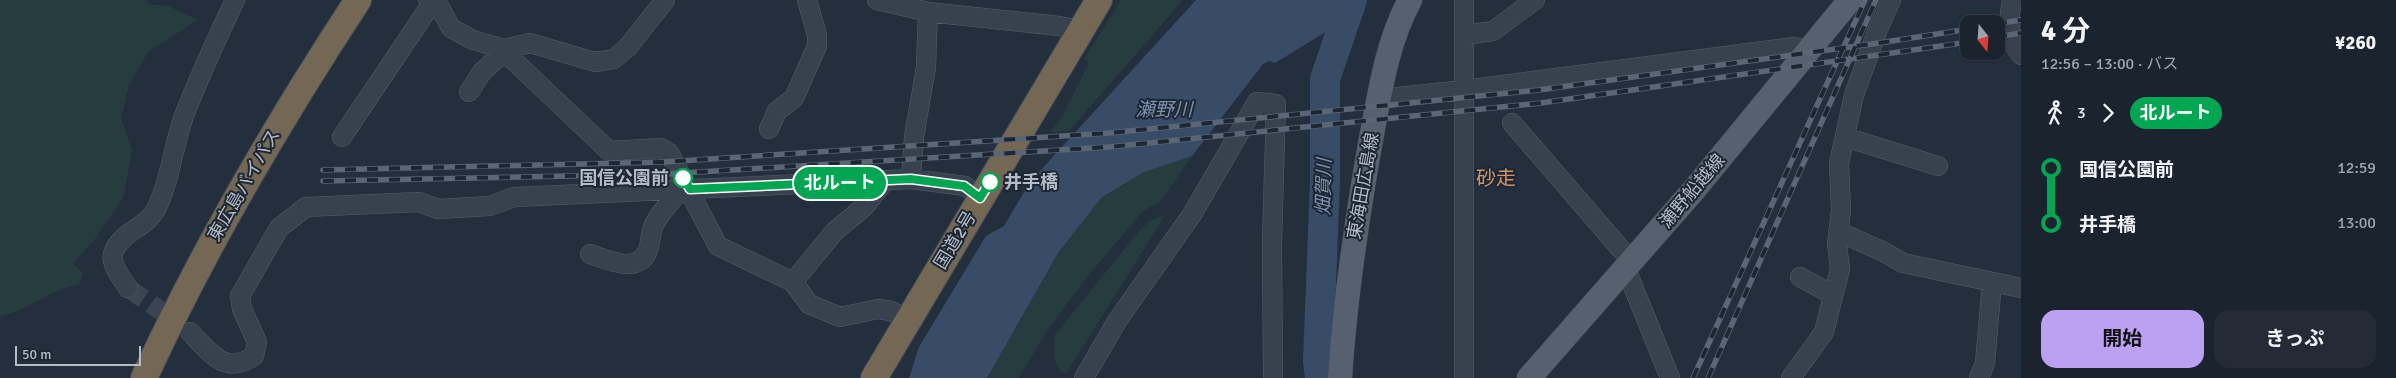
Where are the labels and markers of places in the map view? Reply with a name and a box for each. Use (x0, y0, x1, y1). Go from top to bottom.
place label: 国信公園前 (579, 167, 669, 189)
marker: 国信公園前 (673, 168, 693, 188)
place label: 井手橋 (1004, 171, 1058, 193)
marker: 井手橋 (980, 172, 1000, 192)

